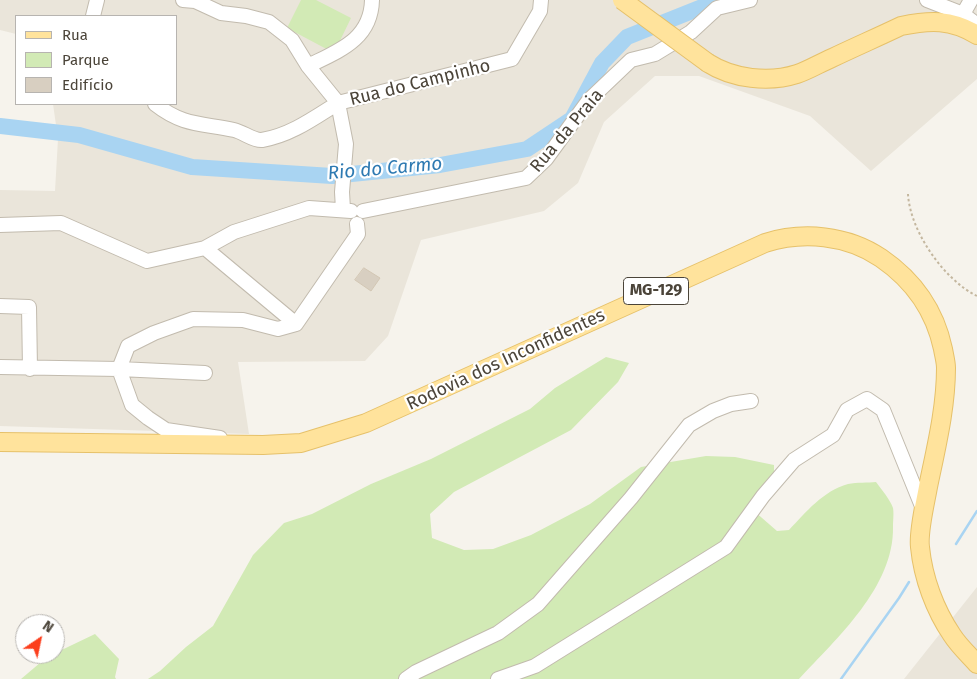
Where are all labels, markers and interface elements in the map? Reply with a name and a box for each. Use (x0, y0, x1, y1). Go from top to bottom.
legend (15, 15, 178, 105)
text: Rua (62, 26, 88, 44)
text: Parque (62, 51, 109, 69)
street label: Rua do Campinho (347, 55, 493, 111)
text: Edifício (62, 76, 113, 94)
street label: Rua da Praia (526, 85, 608, 177)
water label: Rio do Carmo (327, 153, 443, 185)
road number: MG-129 (624, 278, 688, 304)
street label: Rodovia dos Inconfidentes (403, 304, 609, 416)
north arrow (15, 614, 65, 664)
text: N (39, 617, 57, 637)

